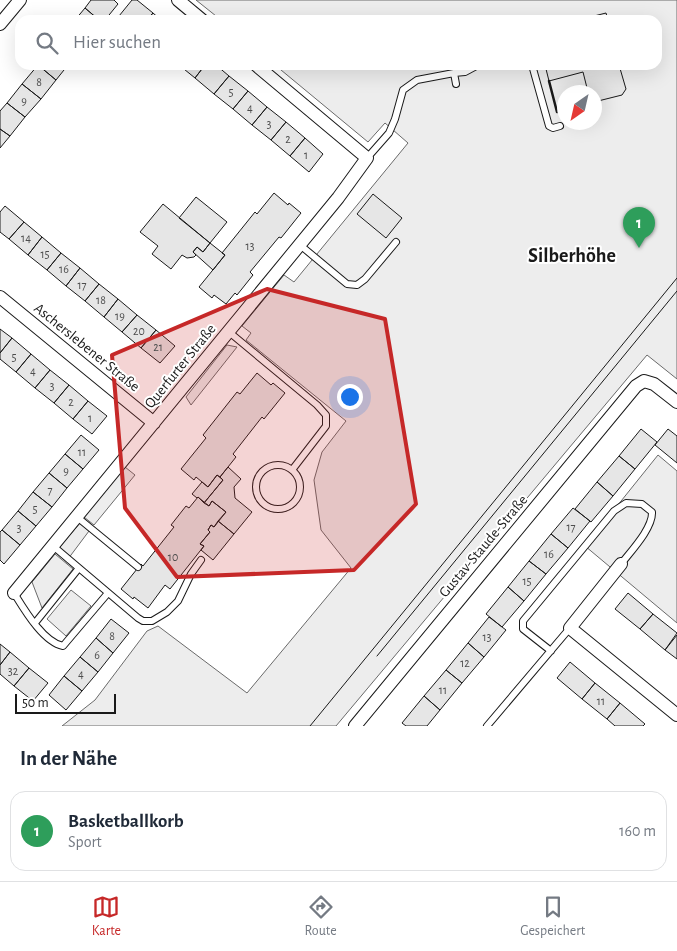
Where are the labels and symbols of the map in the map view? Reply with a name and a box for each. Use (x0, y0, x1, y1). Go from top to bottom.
house number: 8 (36, 76, 42, 88)
north arrow (557, 85, 602, 130)
house number: 5 (228, 86, 234, 98)
house number: 9 (21, 95, 27, 107)
house number: 4 (247, 102, 253, 114)
house number: 3 (267, 118, 272, 130)
house number: 2 (285, 133, 291, 145)
house number: 1 (304, 149, 308, 161)
pin: 1 (623, 207, 655, 248)
house number: 14 (21, 232, 31, 244)
house number: 13 (245, 240, 255, 252)
district label: Silberhöhe (528, 246, 616, 266)
house number: 15 (40, 248, 50, 260)
house number: 16 (59, 263, 69, 275)
house number: 17 (77, 279, 87, 291)
house number: 18 (96, 294, 106, 306)
street label: Ascherslebener Straße (31, 300, 142, 395)
house number: 19 (115, 310, 125, 322)
street label: Querfurter Straße (142, 321, 219, 411)
house number: 20 (133, 325, 145, 337)
house number: 21 (153, 341, 163, 353)
house number: 5 (11, 351, 17, 363)
house number: 4 (30, 365, 36, 377)
house number: 3 (50, 380, 55, 392)
your location (337, 384, 363, 410)
house number: 2 (68, 396, 74, 408)
house number: 1 (88, 412, 92, 424)
house number: 11 (78, 446, 86, 458)
house number: 9 (63, 465, 69, 477)
house number: 7 (47, 484, 53, 496)
street label: Gustav-Staude-Straße (436, 492, 530, 600)
house number: 5 (32, 503, 38, 515)
house number: 17 (566, 521, 576, 533)
house number: 3 (17, 522, 22, 534)
house number: 16 (544, 548, 554, 560)
house number: 10 (168, 551, 178, 563)
house number: 15 (522, 575, 532, 587)
house number: 8 (109, 630, 115, 642)
house number: 13 (482, 631, 492, 643)
house number: 6 (94, 649, 100, 661)
house number: 12 (460, 657, 470, 669)
house number: 32 (8, 665, 19, 677)
house number: 4 (78, 668, 84, 680)
house number: 11 (439, 684, 447, 696)
scale bar (15, 691, 116, 714)
house number: 11 (597, 695, 605, 707)

